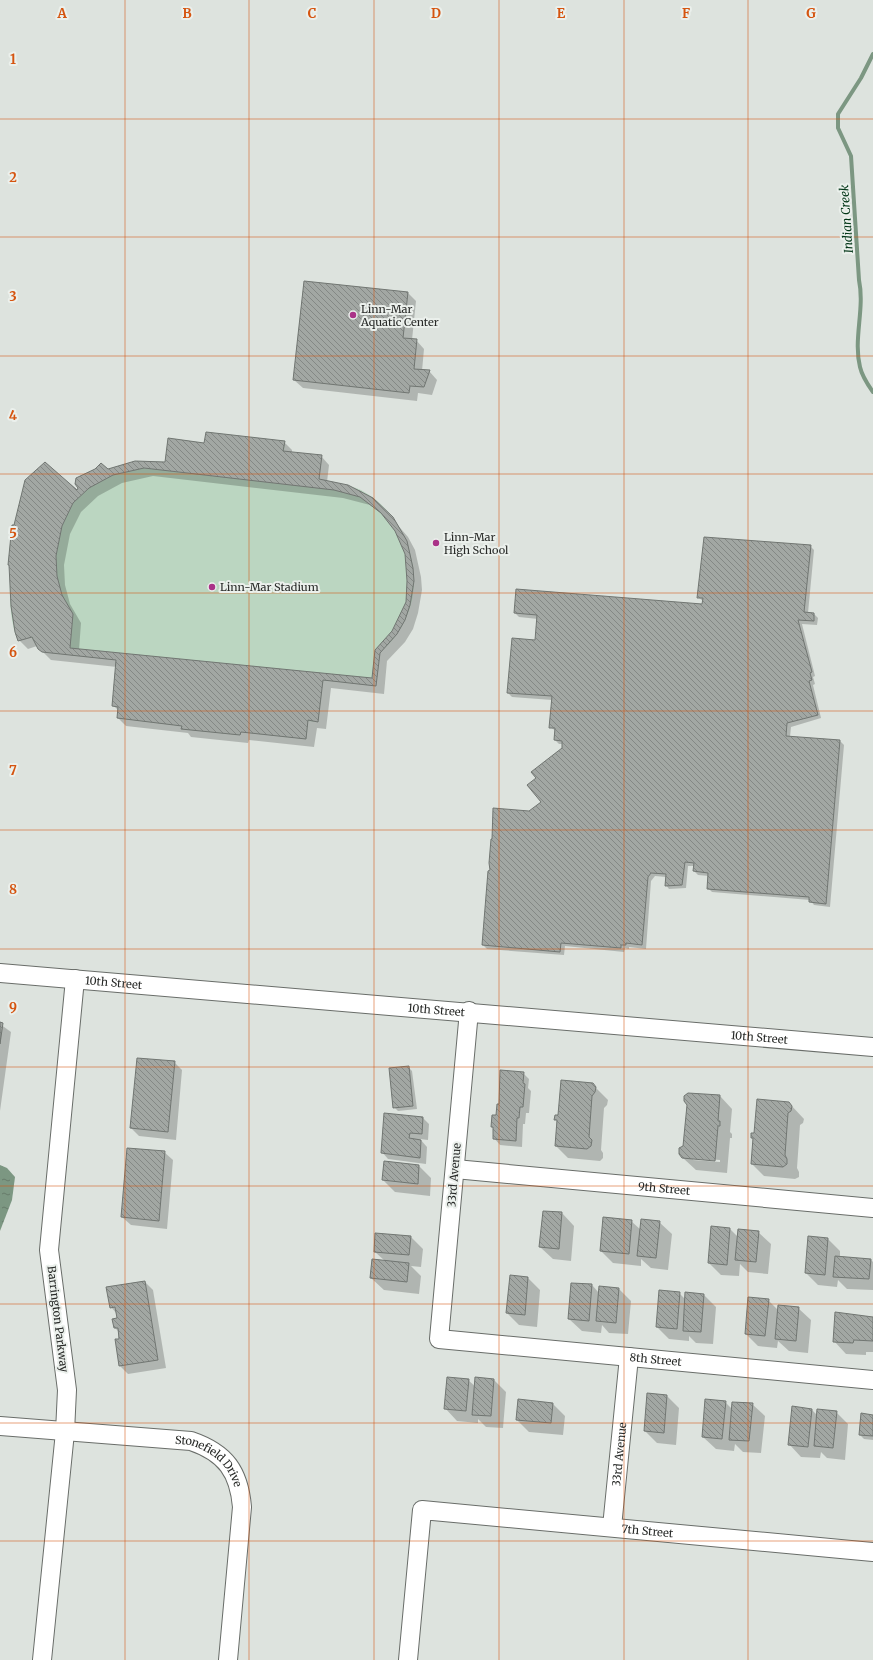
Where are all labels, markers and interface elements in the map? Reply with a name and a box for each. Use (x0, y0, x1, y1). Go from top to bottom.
text: A (56, 5, 67, 22)
text: B (182, 5, 192, 22)
text: C (308, 5, 317, 22)
text: D (431, 5, 441, 22)
text: E (557, 5, 566, 22)
text: F (682, 5, 690, 22)
text: G (806, 5, 816, 22)
text: 1 (10, 51, 16, 68)
text: 2 (9, 169, 17, 186)
water label: Indian Creek (836, 184, 856, 254)
text: 3 (9, 288, 17, 305)
place label: Linn-Mar Aquatic Center (360, 302, 439, 329)
marker: Linn-Mar Aquatic Center (348, 310, 358, 320)
text: 4 (9, 407, 18, 424)
text: 5 (9, 525, 17, 542)
place label: Linn-Mar High School (444, 530, 509, 557)
marker: Linn-Mar High School (431, 538, 441, 548)
place label: Linn-Mar Stadium (220, 580, 319, 594)
marker: Linn-Mar Stadium (207, 582, 217, 592)
text: 6 (9, 644, 17, 661)
text: 7 (9, 762, 17, 779)
text: 8 (9, 881, 17, 898)
street label: 10th Street (84, 973, 143, 992)
text: 9 (9, 999, 17, 1016)
street label: 10th Street (407, 1001, 466, 1019)
street label: 10th Street (730, 1028, 789, 1047)
street label: 33rd Avenue (444, 1142, 464, 1208)
street label: 9th Street (637, 1179, 691, 1198)
street label: Barrington Parkway (45, 1265, 72, 1374)
street label: 8th Street (629, 1350, 683, 1369)
street label: 33rd Avenue (609, 1421, 629, 1487)
street label: Stonefield Drive (175, 1433, 245, 1489)
street label: 7th Street (621, 1522, 674, 1540)

